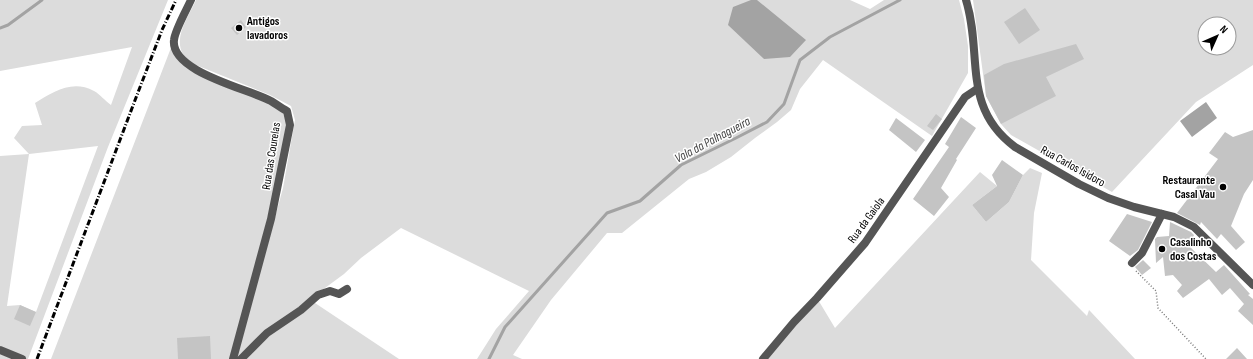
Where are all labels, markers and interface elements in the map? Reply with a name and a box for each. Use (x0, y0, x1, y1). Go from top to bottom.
place label: Antigos lavadoros (246, 14, 288, 43)
north arrow (1197, 16, 1237, 56)
marker: Antigos lavadoros (234, 23, 244, 33)
text: N (1217, 23, 1230, 36)
water label: Vala da Palhagueira (672, 113, 754, 167)
street label: Rua das Courelas (259, 121, 284, 191)
street label: Rua Carlos Isidoro (1038, 143, 1108, 190)
place label: Restaurante Casal Vau (1163, 173, 1215, 202)
marker: Restaurante Casal Vau (1218, 182, 1228, 192)
street label: Rua da Gaiola (845, 194, 888, 246)
place label: Casalinho dos Costas (1170, 235, 1217, 264)
marker: Casalinho dos Costas (1157, 244, 1167, 254)

